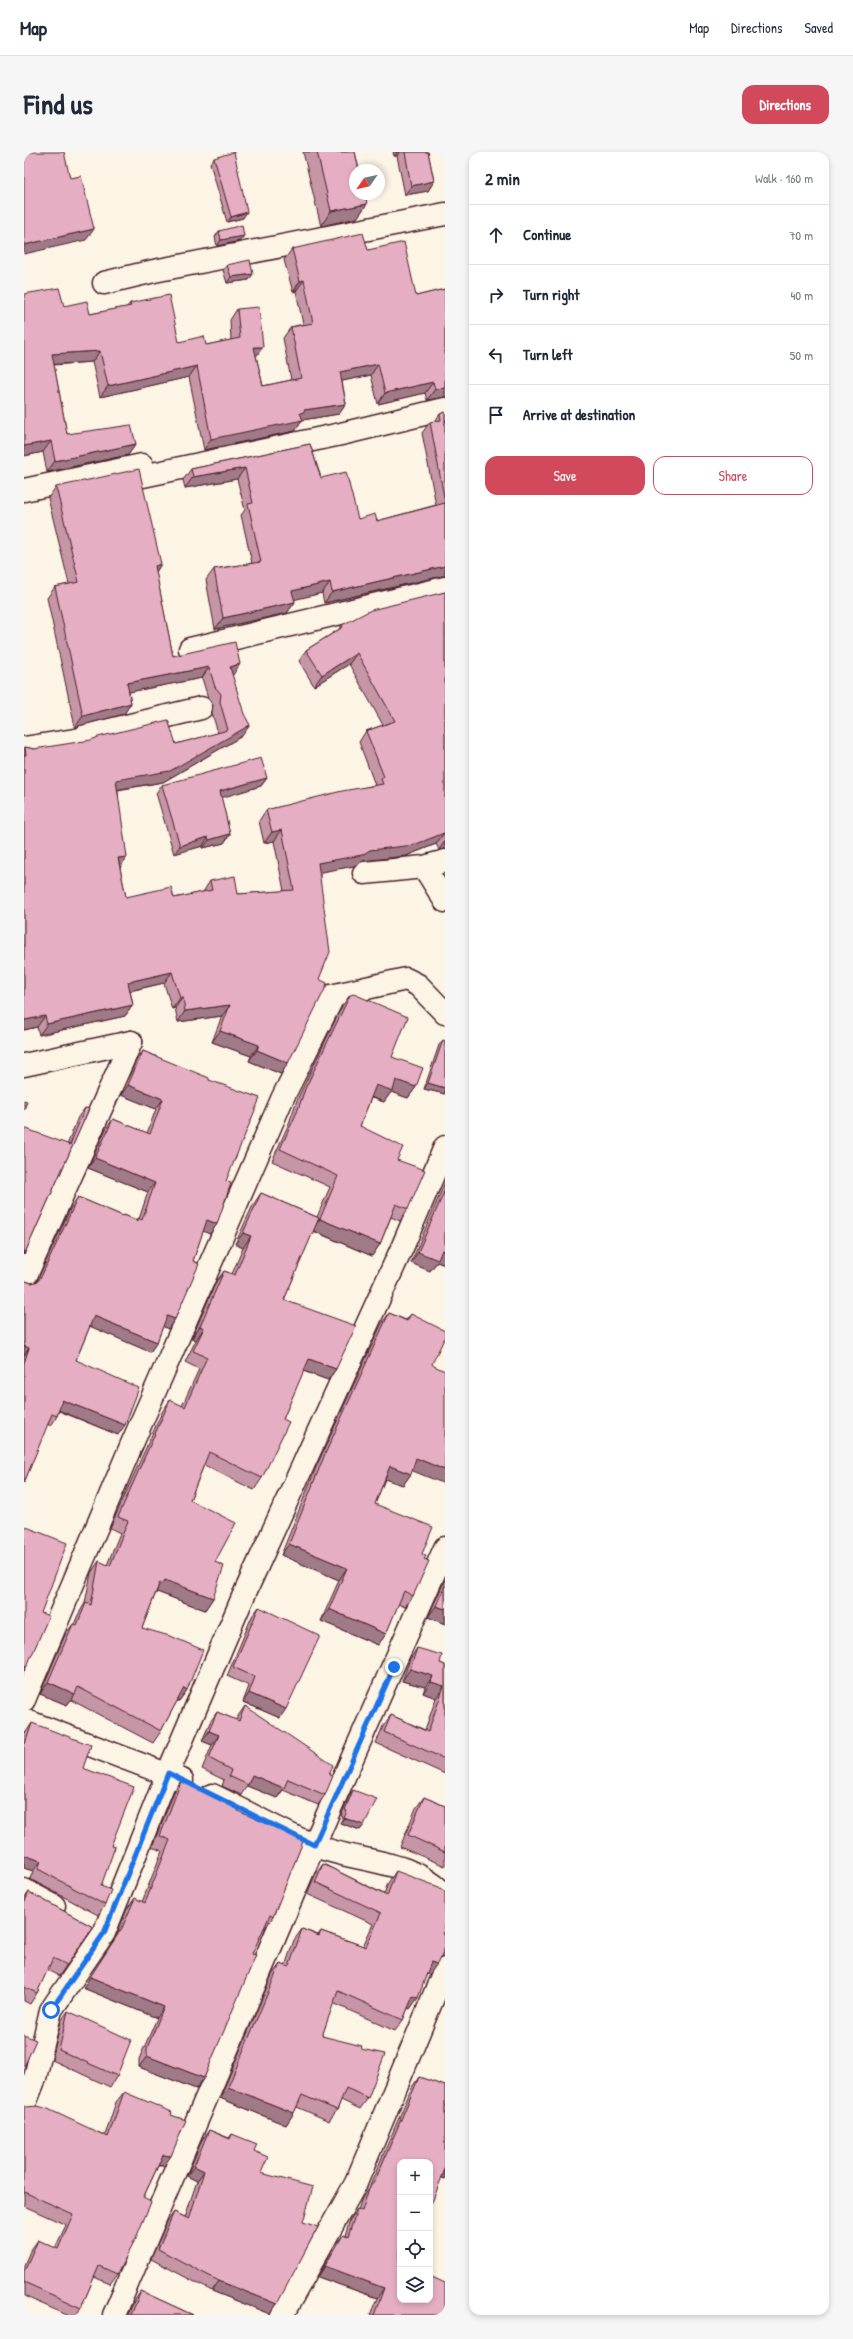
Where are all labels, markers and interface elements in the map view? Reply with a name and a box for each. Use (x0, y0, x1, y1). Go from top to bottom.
text: Map (20, 15, 47, 41)
text: Map (689, 18, 709, 37)
text: Directions (731, 18, 782, 37)
text: Saved (804, 18, 833, 37)
text: Find us (24, 85, 93, 123)
button: Directions (742, 85, 829, 124)
north arrow (349, 164, 385, 200)
text: 2 min (485, 167, 520, 190)
text: Walk · 160 m (755, 169, 813, 187)
icon: ahead (485, 224, 507, 246)
text: Continue (523, 224, 571, 245)
text: 70 m (789, 226, 813, 244)
icon: right (485, 284, 507, 306)
text: Turn right (523, 284, 579, 305)
text: 40 m (790, 286, 813, 304)
icon: left (485, 344, 507, 366)
text: Turn left (523, 344, 573, 365)
text: 50 m (790, 346, 813, 364)
icon: arrive (485, 404, 507, 426)
text: Arrive at destination (523, 404, 635, 425)
button: Save (485, 456, 645, 495)
button: Share (653, 456, 813, 495)
route end (385, 1658, 403, 1676)
route start (42, 2001, 60, 2019)
map controls (397, 2159, 433, 2303)
button: + (397, 2159, 433, 2195)
button: − (397, 2195, 433, 2231)
button: locate (397, 2231, 433, 2267)
button: layers (397, 2267, 433, 2303)

